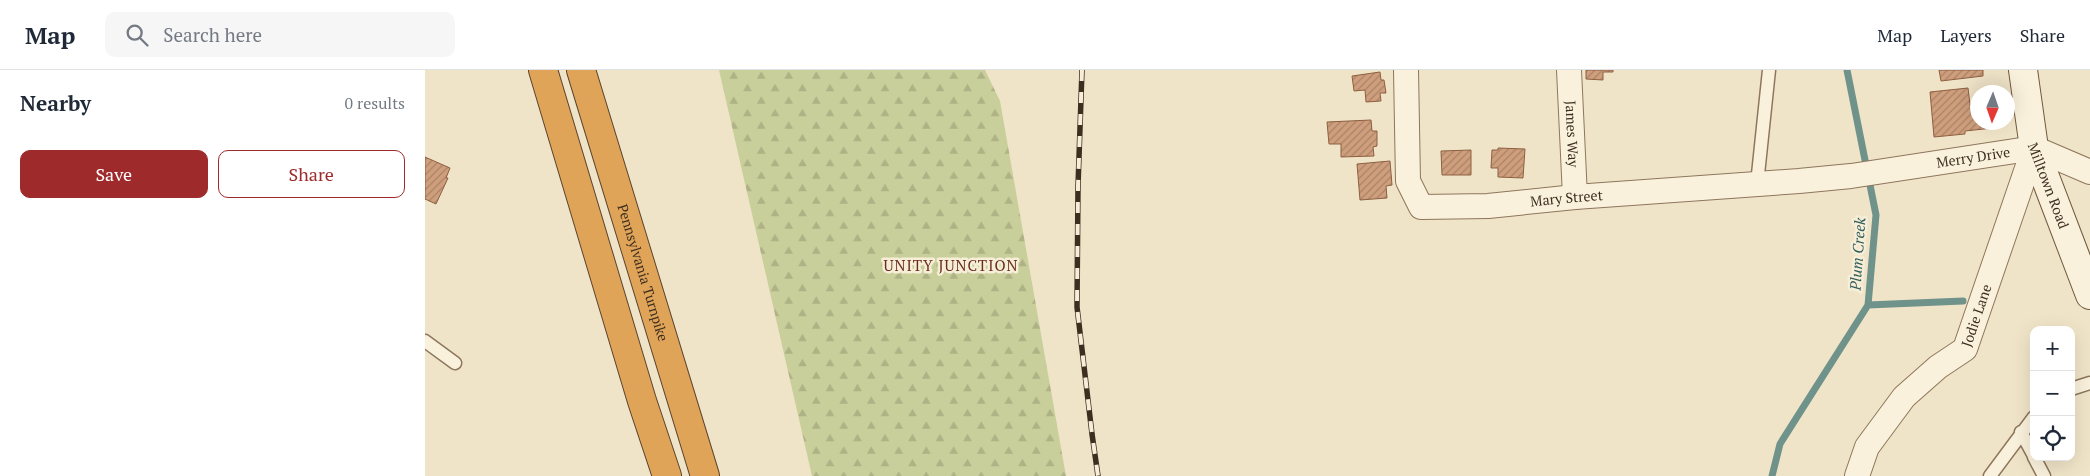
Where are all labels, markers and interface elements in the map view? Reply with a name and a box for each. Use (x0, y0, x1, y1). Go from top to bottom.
search box (105, 12, 455, 57)
text: Map (25, 19, 75, 51)
icon: search (123, 21, 151, 49)
text: Search here (163, 22, 262, 47)
text: Map (1877, 23, 1912, 47)
text: Layers (1940, 23, 1992, 47)
text: Share (2020, 23, 2065, 47)
north arrow (1970, 85, 2015, 130)
text: Nearby (20, 89, 91, 117)
text: 0 results (345, 92, 405, 114)
street label: James Way (1561, 100, 1584, 169)
street label: Milltown Road (2024, 140, 2074, 231)
street label: Merry Drive (1935, 142, 2011, 172)
button: Save (20, 150, 208, 198)
button: Share (218, 150, 405, 198)
street label: Mary Street (1529, 185, 1604, 211)
street label: Pennsylvania Turnpike (614, 202, 673, 344)
water label: Plum Creek (1844, 216, 1870, 292)
district label: UNITY JUNCTION (883, 255, 1019, 275)
street label: Jodie Lane (1956, 282, 1996, 349)
map controls (2030, 326, 2075, 461)
button: + (2030, 326, 2075, 371)
button: − (2030, 371, 2075, 416)
button: locate (2030, 416, 2075, 461)

